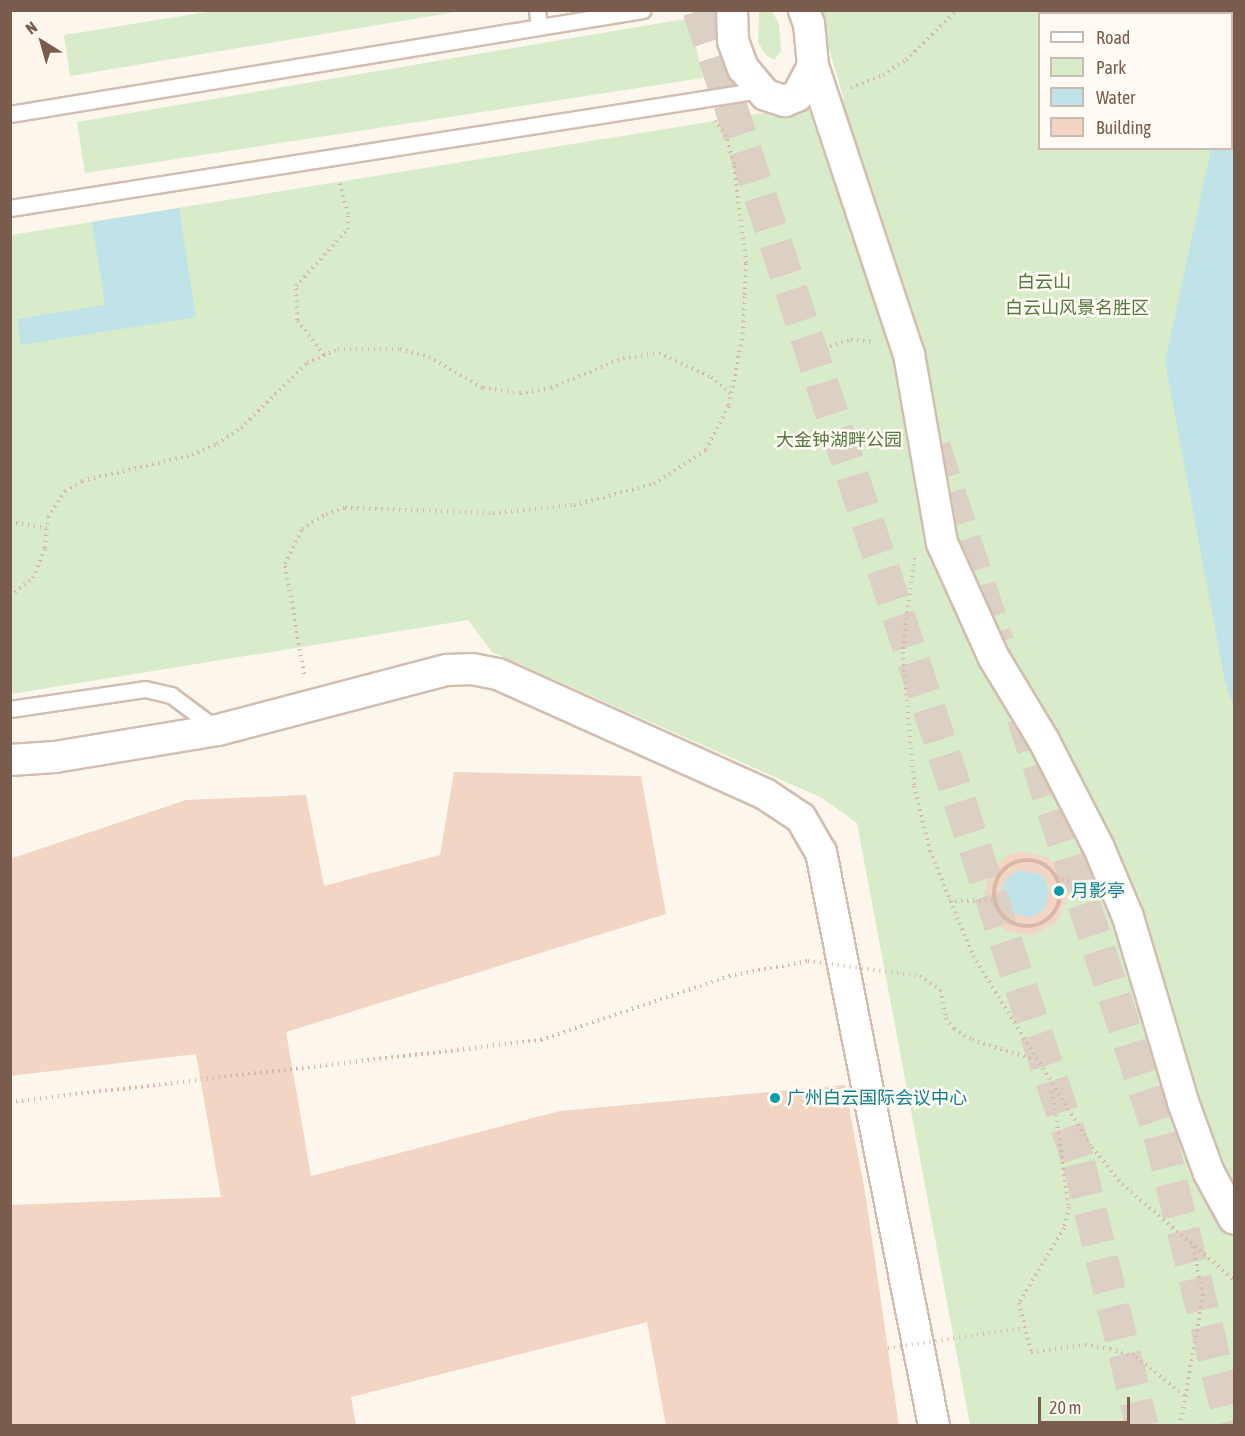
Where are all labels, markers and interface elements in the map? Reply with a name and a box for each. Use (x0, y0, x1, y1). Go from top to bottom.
north arrow (12, 12, 72, 72)
legend (1038, 12, 1233, 150)
text: N (22, 18, 40, 38)
text: Road (1096, 27, 1130, 48)
text: Park (1096, 57, 1126, 78)
text: Water (1096, 87, 1135, 108)
text: Building (1096, 117, 1151, 138)
park label: 白云山 (1017, 271, 1071, 293)
park label: 白云山风景名胜区 (1005, 297, 1149, 319)
park label: 大金钟湖畔公园 (776, 429, 902, 451)
place label: 月影亭 (1071, 880, 1125, 902)
marker: 月影亭 (1052, 884, 1066, 898)
place label: 广州白云国际会议中心 (787, 1087, 967, 1109)
marker: 广州白云国际会议中心 (768, 1091, 782, 1105)
scale bar (1041, 1385, 1132, 1423)
text: 20 m (1049, 1397, 1081, 1418)

